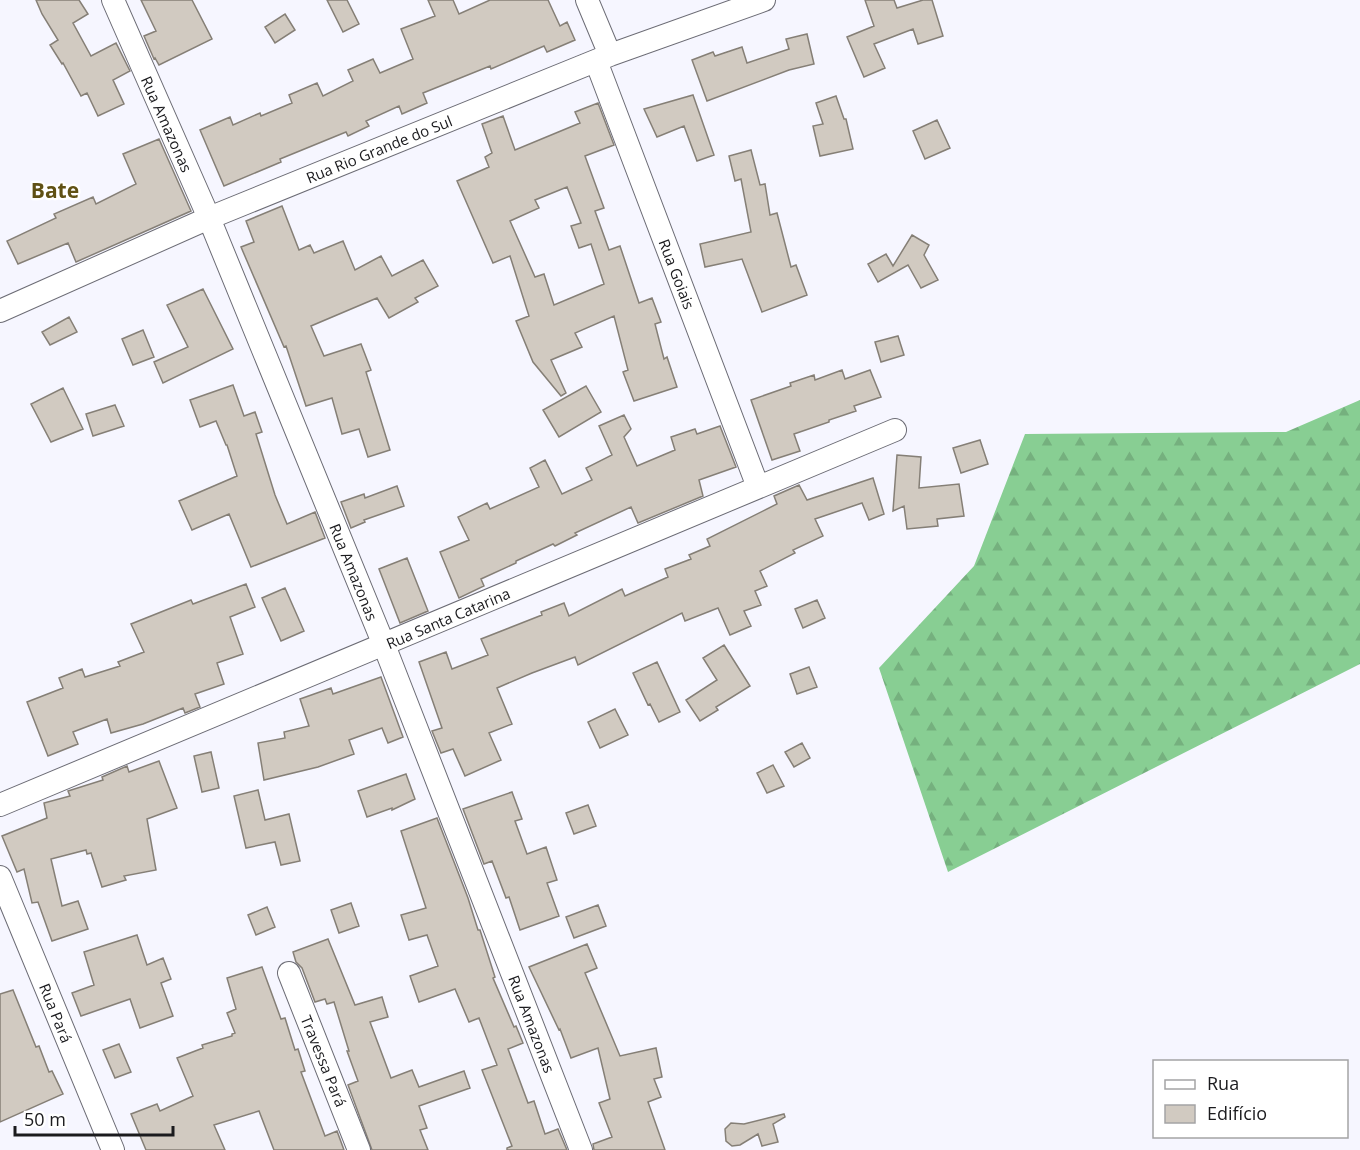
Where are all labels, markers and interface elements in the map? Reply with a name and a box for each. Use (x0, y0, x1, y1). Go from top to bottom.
street label: Rua Amazonas (137, 73, 197, 175)
street label: Rua Rio Grande do Sul (303, 111, 455, 187)
district label: Bate (31, 176, 79, 204)
street label: Rua Goiais (654, 236, 700, 312)
street label: Rua Amazonas (325, 520, 383, 624)
street label: Rua Santa Catarina (383, 583, 513, 653)
street label: Rua Amazonas (504, 972, 560, 1076)
street label: Rua Pará (35, 980, 77, 1046)
street label: Travessa Pará (297, 1012, 351, 1110)
legend (1153, 1060, 1348, 1138)
text: Rua (1207, 1071, 1239, 1095)
scale bar (15, 1099, 172, 1137)
text: Edifício (1207, 1101, 1267, 1125)
text: 50 m (24, 1107, 66, 1131)

